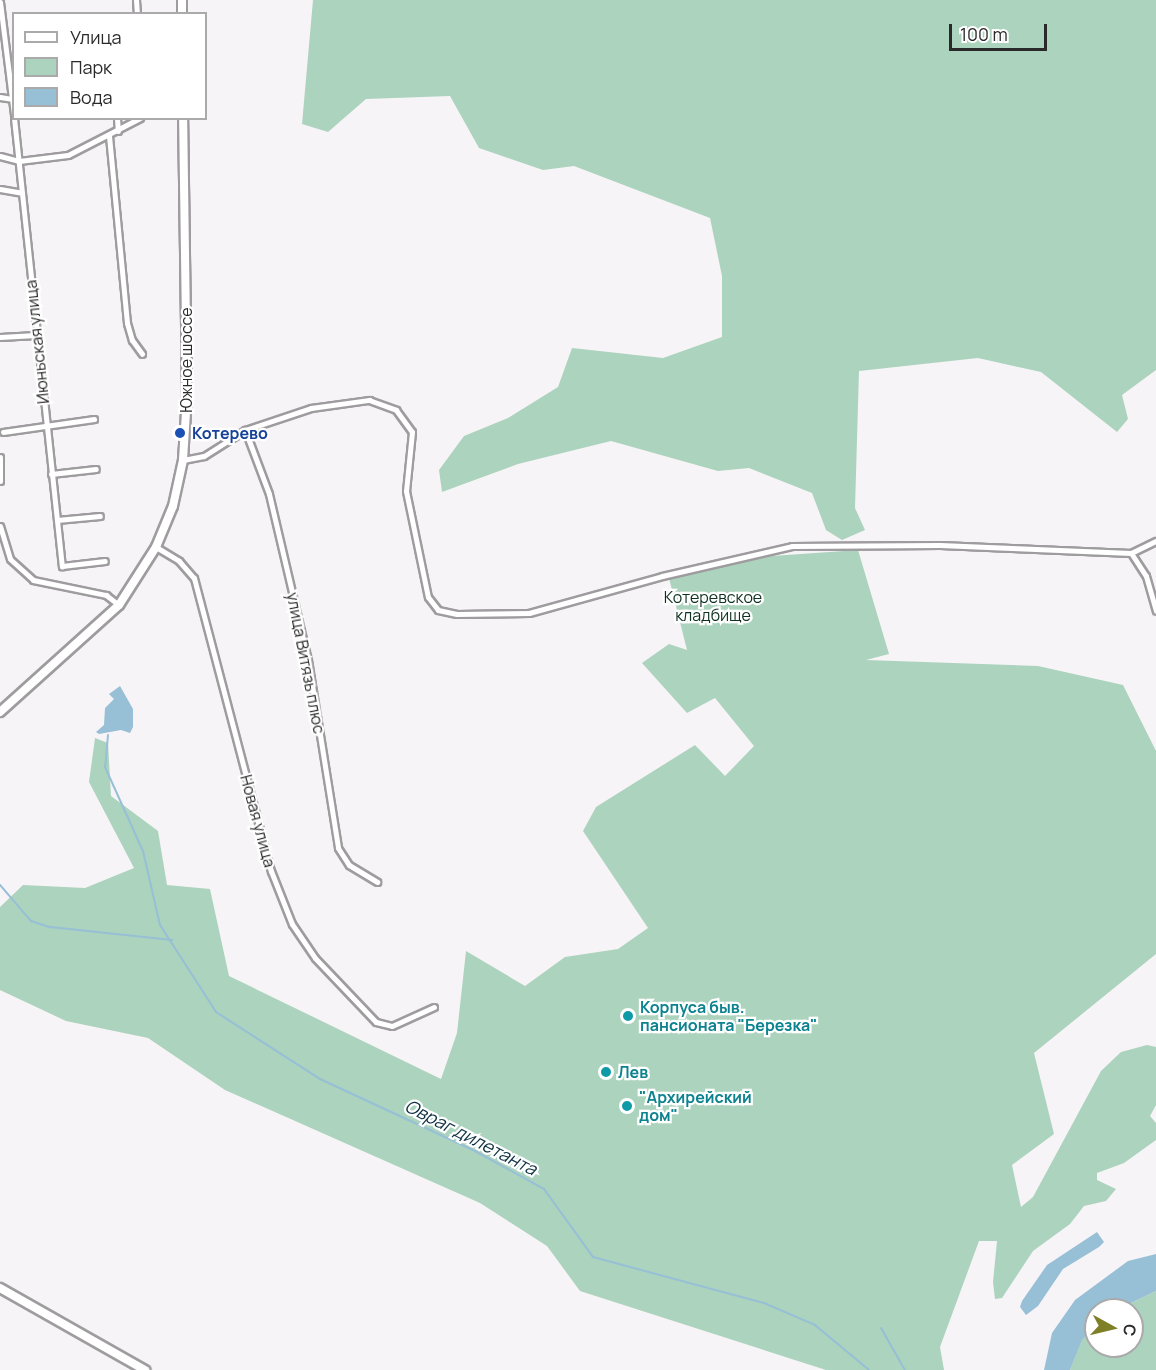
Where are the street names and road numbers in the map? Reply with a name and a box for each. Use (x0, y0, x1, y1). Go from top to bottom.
street label: Июньская улица (21, 279, 53, 405)
street label: Южное шоссе (176, 307, 196, 413)
street label: улица Витязь плюс (283, 591, 329, 735)
street label: Новая улица (236, 773, 280, 869)

